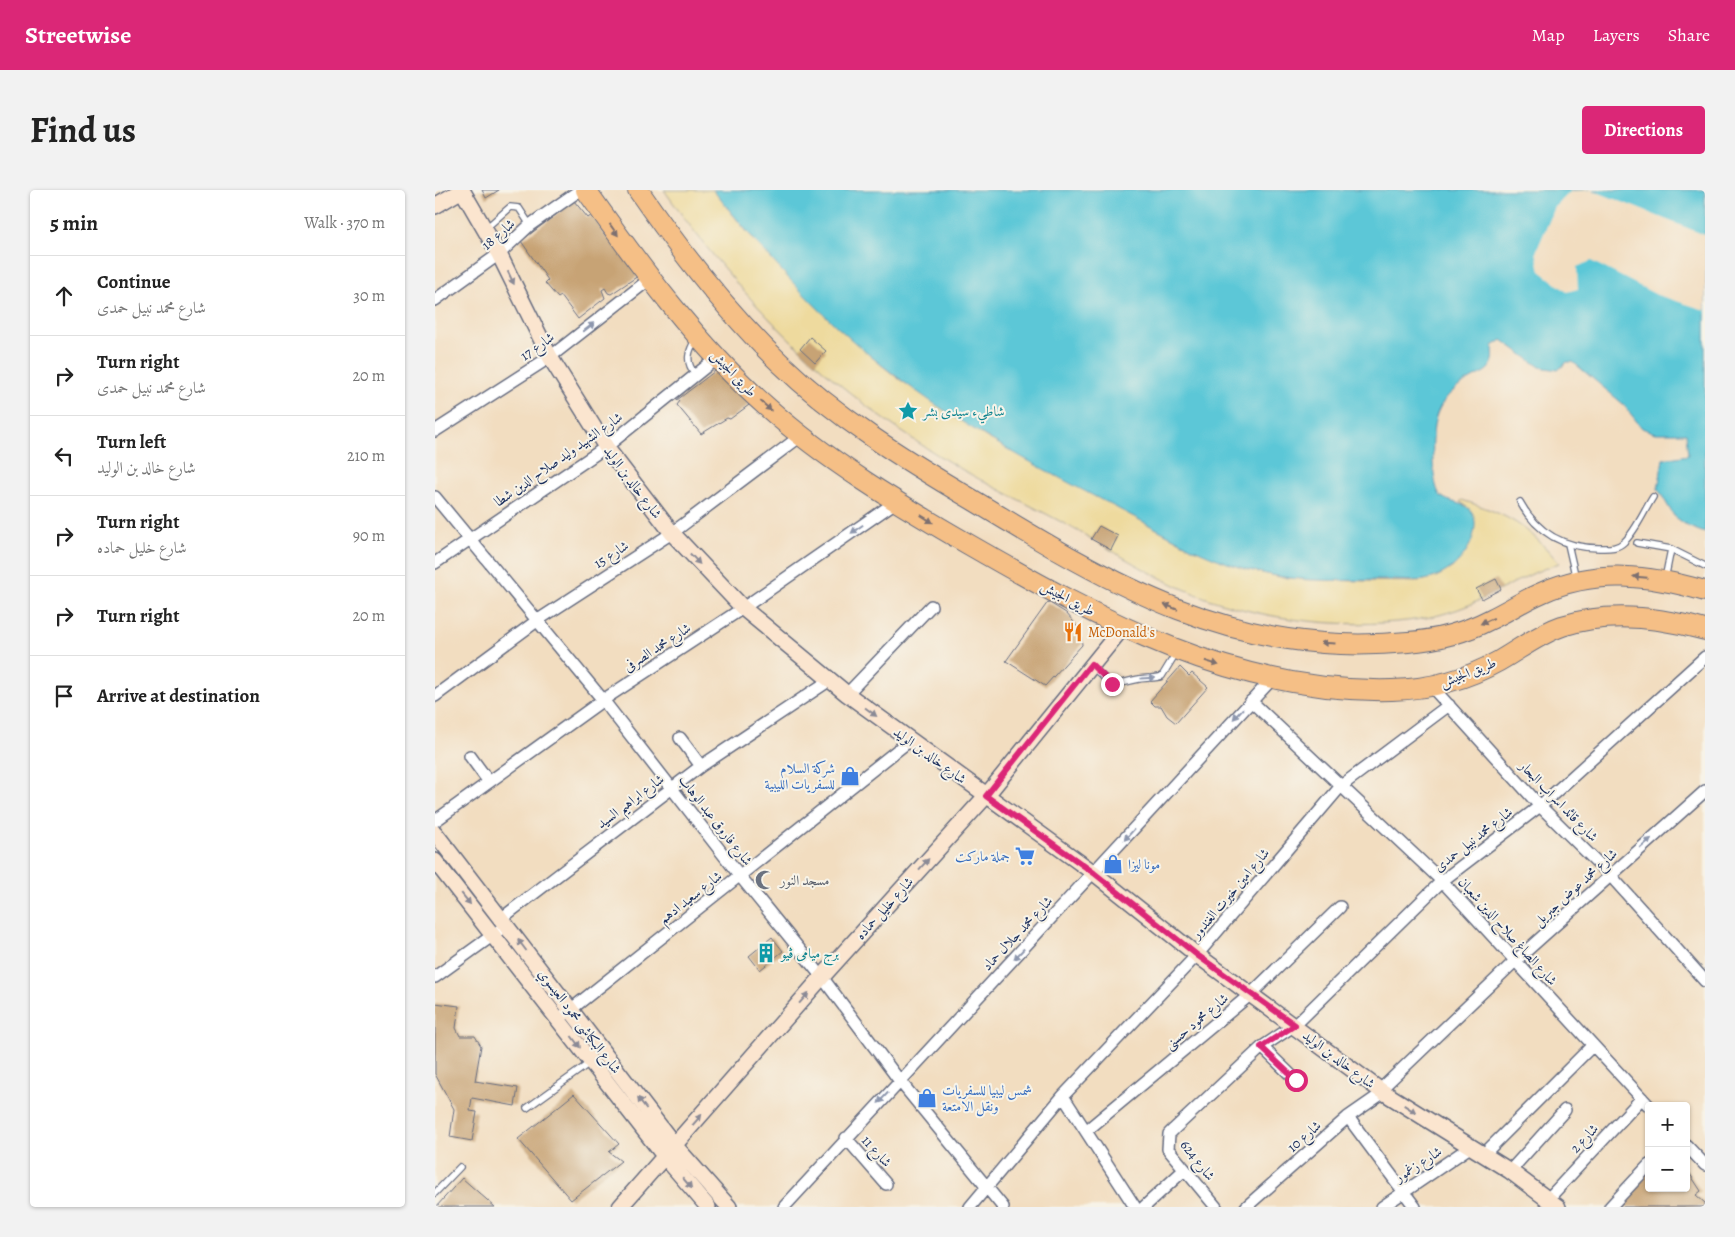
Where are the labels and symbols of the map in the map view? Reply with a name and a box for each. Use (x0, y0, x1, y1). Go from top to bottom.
street label: شارع 18 (478, 214, 520, 256)
one-way arrow (609, 223, 619, 237)
one-way arrow (507, 271, 515, 285)
one-way arrow (582, 322, 596, 332)
street label: شارع 17 (516, 328, 559, 367)
street label: طريق الجيش (707, 345, 761, 401)
one-way arrow (759, 400, 771, 412)
place icon: شاطيء سيدى بشر (897, 400, 919, 422)
place label: شاطيء سيدى بشر (921, 402, 1005, 424)
street label: شارع الشهيد وليد صلاح الدين شطا (490, 408, 628, 513)
street label: شارع خالد بن الوليد (597, 442, 666, 524)
one-way arrow (920, 515, 934, 524)
one-way arrow (850, 524, 864, 534)
street label: شارع 15 (590, 536, 633, 574)
one-way arrow (689, 553, 701, 565)
one-way arrow (1632, 572, 1648, 580)
street label: طريق الجيش (1037, 576, 1098, 621)
one-way arrow (1164, 602, 1178, 610)
one-way arrow (1480, 617, 1494, 625)
street label: شارع محمد الصرفى (620, 618, 696, 678)
restaurant icon: McDonald's (1062, 621, 1084, 643)
place label: McDonald's (1088, 623, 1155, 642)
one-way arrow (1320, 638, 1336, 646)
street label: طريق الجيش (1437, 653, 1499, 692)
one-way arrow (1205, 660, 1220, 668)
route end (1101, 673, 1124, 696)
one-way arrow (1140, 674, 1156, 682)
one-way arrow (864, 707, 878, 717)
one-way arrow (1233, 708, 1244, 721)
street label: شارع خالد بن الوليد (888, 722, 970, 790)
street label: شارع قائد اسراب البحار (1512, 755, 1602, 847)
place label: شركة السلام للسفريات الليبية (764, 759, 835, 794)
shop icon: شركة السلام للسفريات الليبية (839, 765, 861, 787)
street label: شارع ابراهيم السيد (593, 770, 670, 836)
street label: شارع فاروق عبد الوهاب (673, 771, 757, 871)
street label: شارع محمد نبيل حمدى (1430, 803, 1518, 878)
one-way arrow (1123, 828, 1135, 840)
one-way arrow (1640, 837, 1652, 849)
street label: شارع امين خيرت الغندور (1186, 844, 1275, 945)
street label: شارع محمد عوض جبريل (1529, 844, 1623, 932)
supermarket icon: جملة ماركت (1014, 845, 1036, 867)
place label: جملة ماركت (955, 847, 1010, 866)
shop icon: مونا ليزا (1102, 853, 1124, 875)
place label: مونا ليزا (1128, 855, 1160, 874)
one-way arrow (918, 858, 930, 870)
street label: شارع سعيد ادهم (655, 867, 729, 931)
mosque icon: مسجد النور (754, 869, 776, 891)
place label: مسجد النور (778, 871, 830, 890)
street label: شارع خليل حماده (851, 873, 919, 945)
street label: شارع الصاغ صلاح الدين شعبان (1452, 873, 1562, 992)
street label: شارع محمد جلال حماد (978, 892, 1058, 976)
one-way arrow (460, 893, 471, 906)
one-way arrow (517, 939, 528, 952)
building icon: برج ميامى ڤيو (755, 942, 777, 964)
place label: برج ميامى ڤيو (779, 944, 839, 966)
one-way arrow (1013, 947, 1025, 959)
street label: شارع البكباشى محمود العيسوي (532, 965, 625, 1079)
street label: شارع محمود حسنى (1160, 989, 1234, 1055)
one-way arrow (798, 992, 810, 1004)
street label: شارع خالد بن الوليد (1297, 1026, 1379, 1095)
one-way arrow (570, 1035, 581, 1048)
route start (1285, 1069, 1308, 1092)
place label: شمس ليبيا للسفريات ونقل الامتعة (942, 1081, 1032, 1117)
shop icon: شمس ليبيا للسفريات ونقل الامتعة (916, 1087, 938, 1109)
one-way arrow (877, 1091, 889, 1103)
one-way arrow (636, 1097, 647, 1110)
one-way arrow (1403, 1104, 1417, 1113)
one-way arrow (692, 1114, 703, 1127)
street label: شارع 10 (1283, 1116, 1327, 1158)
street label: شارع 2 (1566, 1119, 1604, 1159)
street label: شارع 11 (856, 1131, 896, 1173)
street label: شارع 624 (1174, 1136, 1219, 1186)
street label: شارع زغمور (1389, 1142, 1447, 1190)
one-way arrow (682, 1176, 693, 1189)

